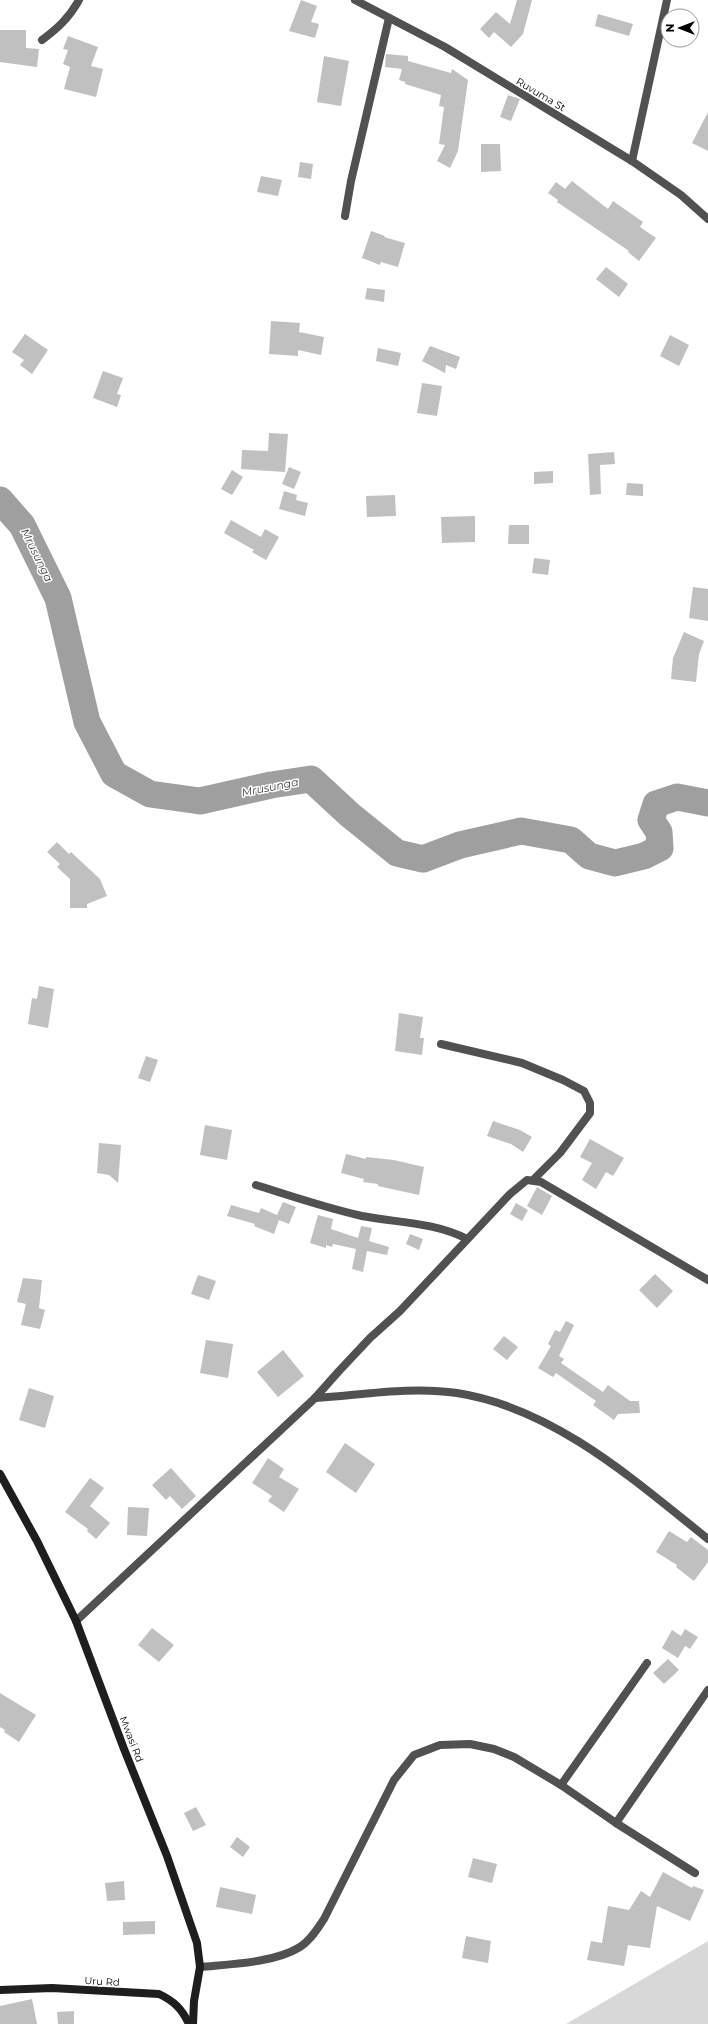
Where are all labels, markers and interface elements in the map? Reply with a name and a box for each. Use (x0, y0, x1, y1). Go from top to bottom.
north arrow (660, 8, 700, 48)
text: N (663, 24, 677, 32)
street label: Ruvuma St (514, 75, 568, 114)
water label: Mrusunga (18, 526, 56, 584)
water label: Mrusunga (240, 775, 300, 799)
street label: Mwasi Rd (117, 1714, 146, 1764)
street label: Uru Rd (84, 1974, 120, 1989)

